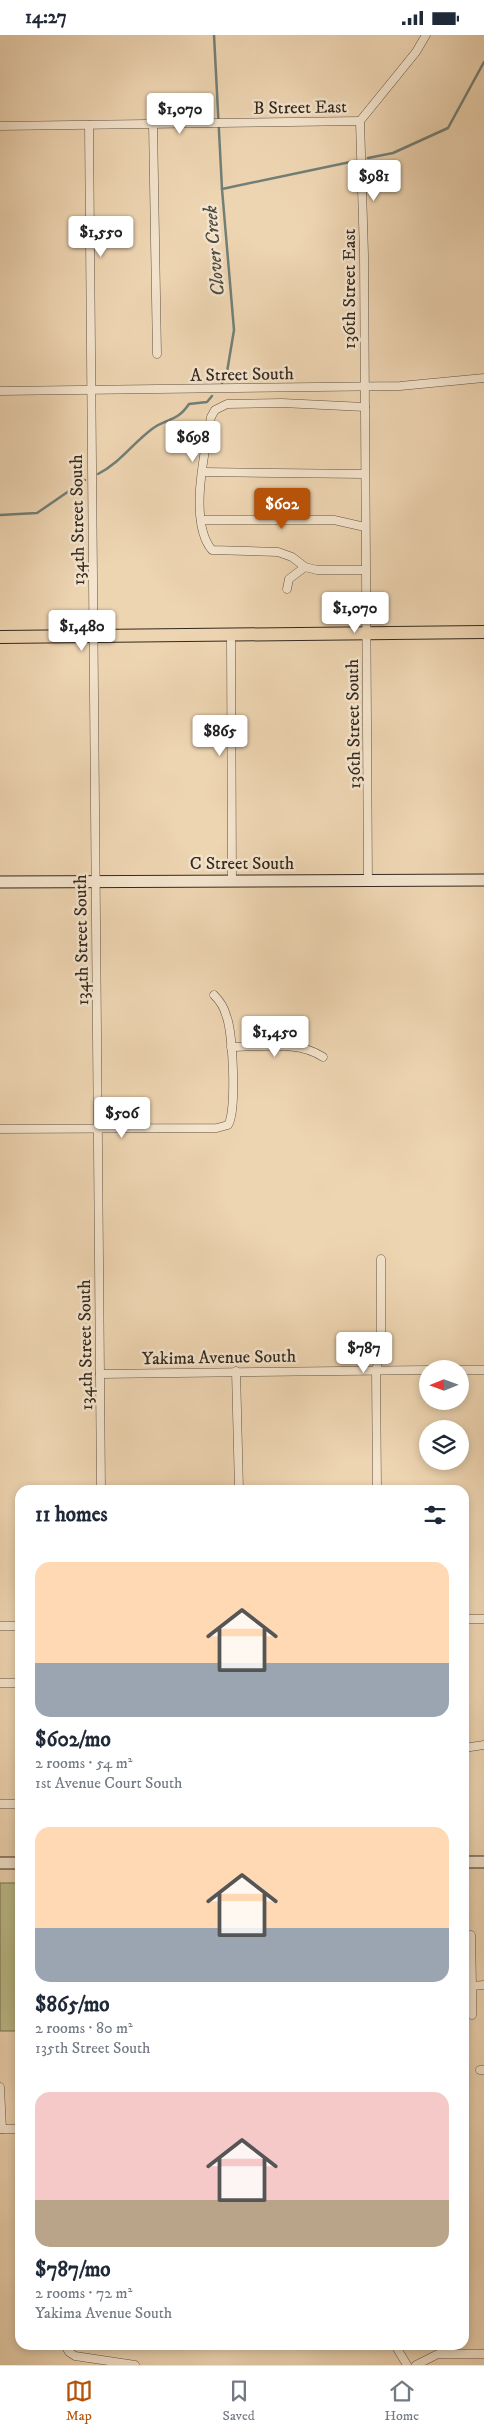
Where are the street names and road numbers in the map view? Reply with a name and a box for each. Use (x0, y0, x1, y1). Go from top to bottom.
street label: B Street East (253, 96, 347, 120)
street label: 136th Street East (339, 229, 361, 349)
street label: A Street South (190, 363, 295, 387)
street label: 134th Street South (66, 454, 90, 586)
street label: 136th Street South (342, 658, 366, 789)
street label: C Street South (190, 853, 295, 875)
street label: 134th Street South (70, 874, 94, 1006)
street label: 134th Street South (74, 1279, 98, 1411)
street label: Yakima Avenue South (142, 1346, 297, 1370)

